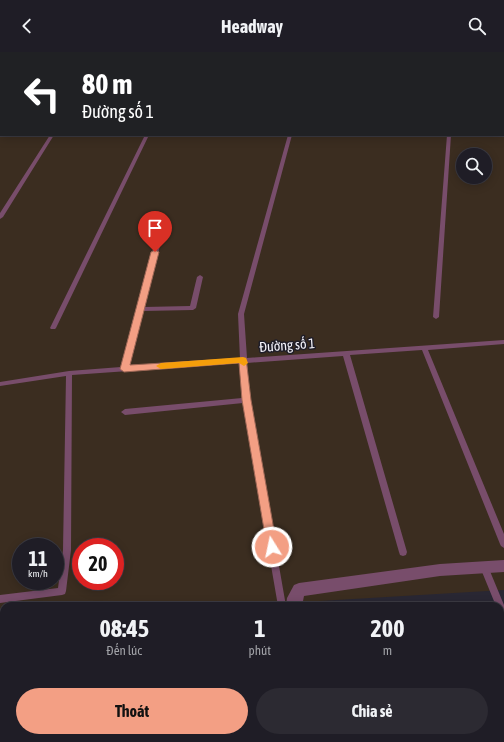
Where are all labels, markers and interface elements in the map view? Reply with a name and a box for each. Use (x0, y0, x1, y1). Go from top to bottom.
icon: back (16, 15, 38, 37)
icon: search (466, 15, 488, 37)
text: Headway (221, 16, 283, 37)
icon: left (16, 68, 68, 120)
text: 80 m (82, 68, 132, 100)
text: Đường số 1 (82, 101, 154, 122)
map controls (456, 148, 492, 184)
button: search (456, 148, 492, 184)
pin (138, 211, 172, 252)
icon: arrive (144, 217, 166, 239)
street label: Đường số 1 (258, 334, 315, 355)
position arrow (251, 526, 293, 568)
speed limit sign: 20 (72, 538, 124, 590)
text: 11 (29, 547, 47, 570)
text: km/h (28, 568, 48, 579)
text: 08:45 (100, 615, 149, 642)
text: 1 (254, 615, 265, 642)
text: 200 (371, 615, 404, 642)
text: Đến lúc (106, 643, 142, 658)
text: phút (249, 643, 271, 658)
text: m (383, 643, 392, 658)
button: Thoát (16, 688, 248, 734)
button: Chia sẻ (256, 688, 488, 734)

